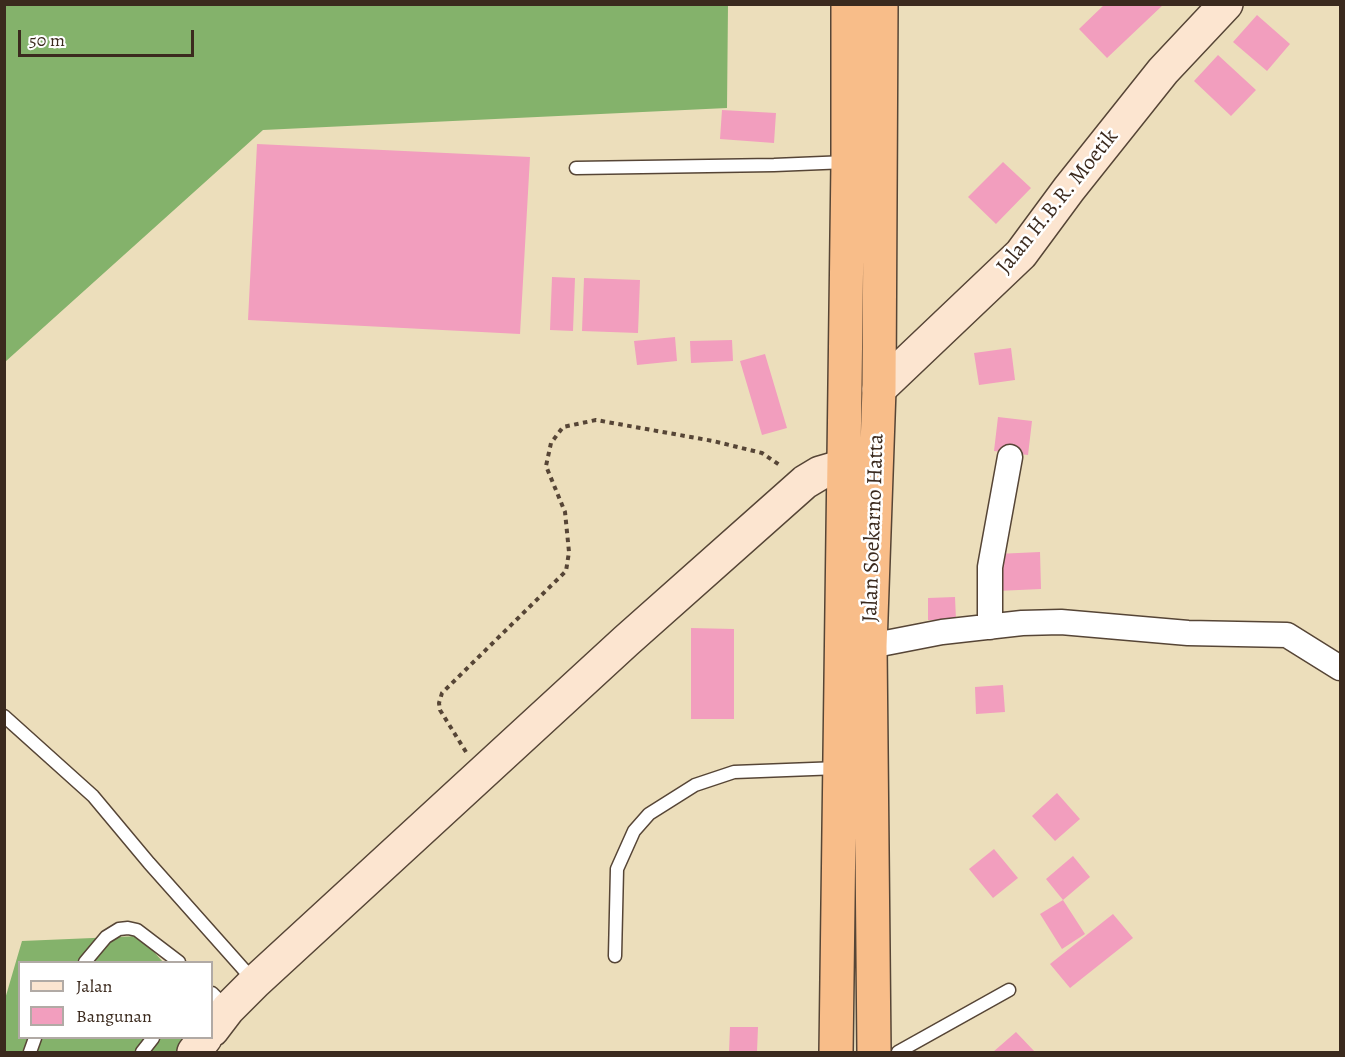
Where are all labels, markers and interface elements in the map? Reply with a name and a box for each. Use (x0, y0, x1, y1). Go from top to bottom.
scale bar (21, 18, 196, 56)
text: 50 m (29, 28, 65, 52)
street label: Jalan H.B.R. Moetik (992, 124, 1124, 280)
street label: Jalan Soekarno Hatta (858, 433, 890, 623)
legend (18, 961, 213, 1039)
text: Jalan (76, 974, 112, 998)
text: Bangunan (76, 1004, 152, 1028)

